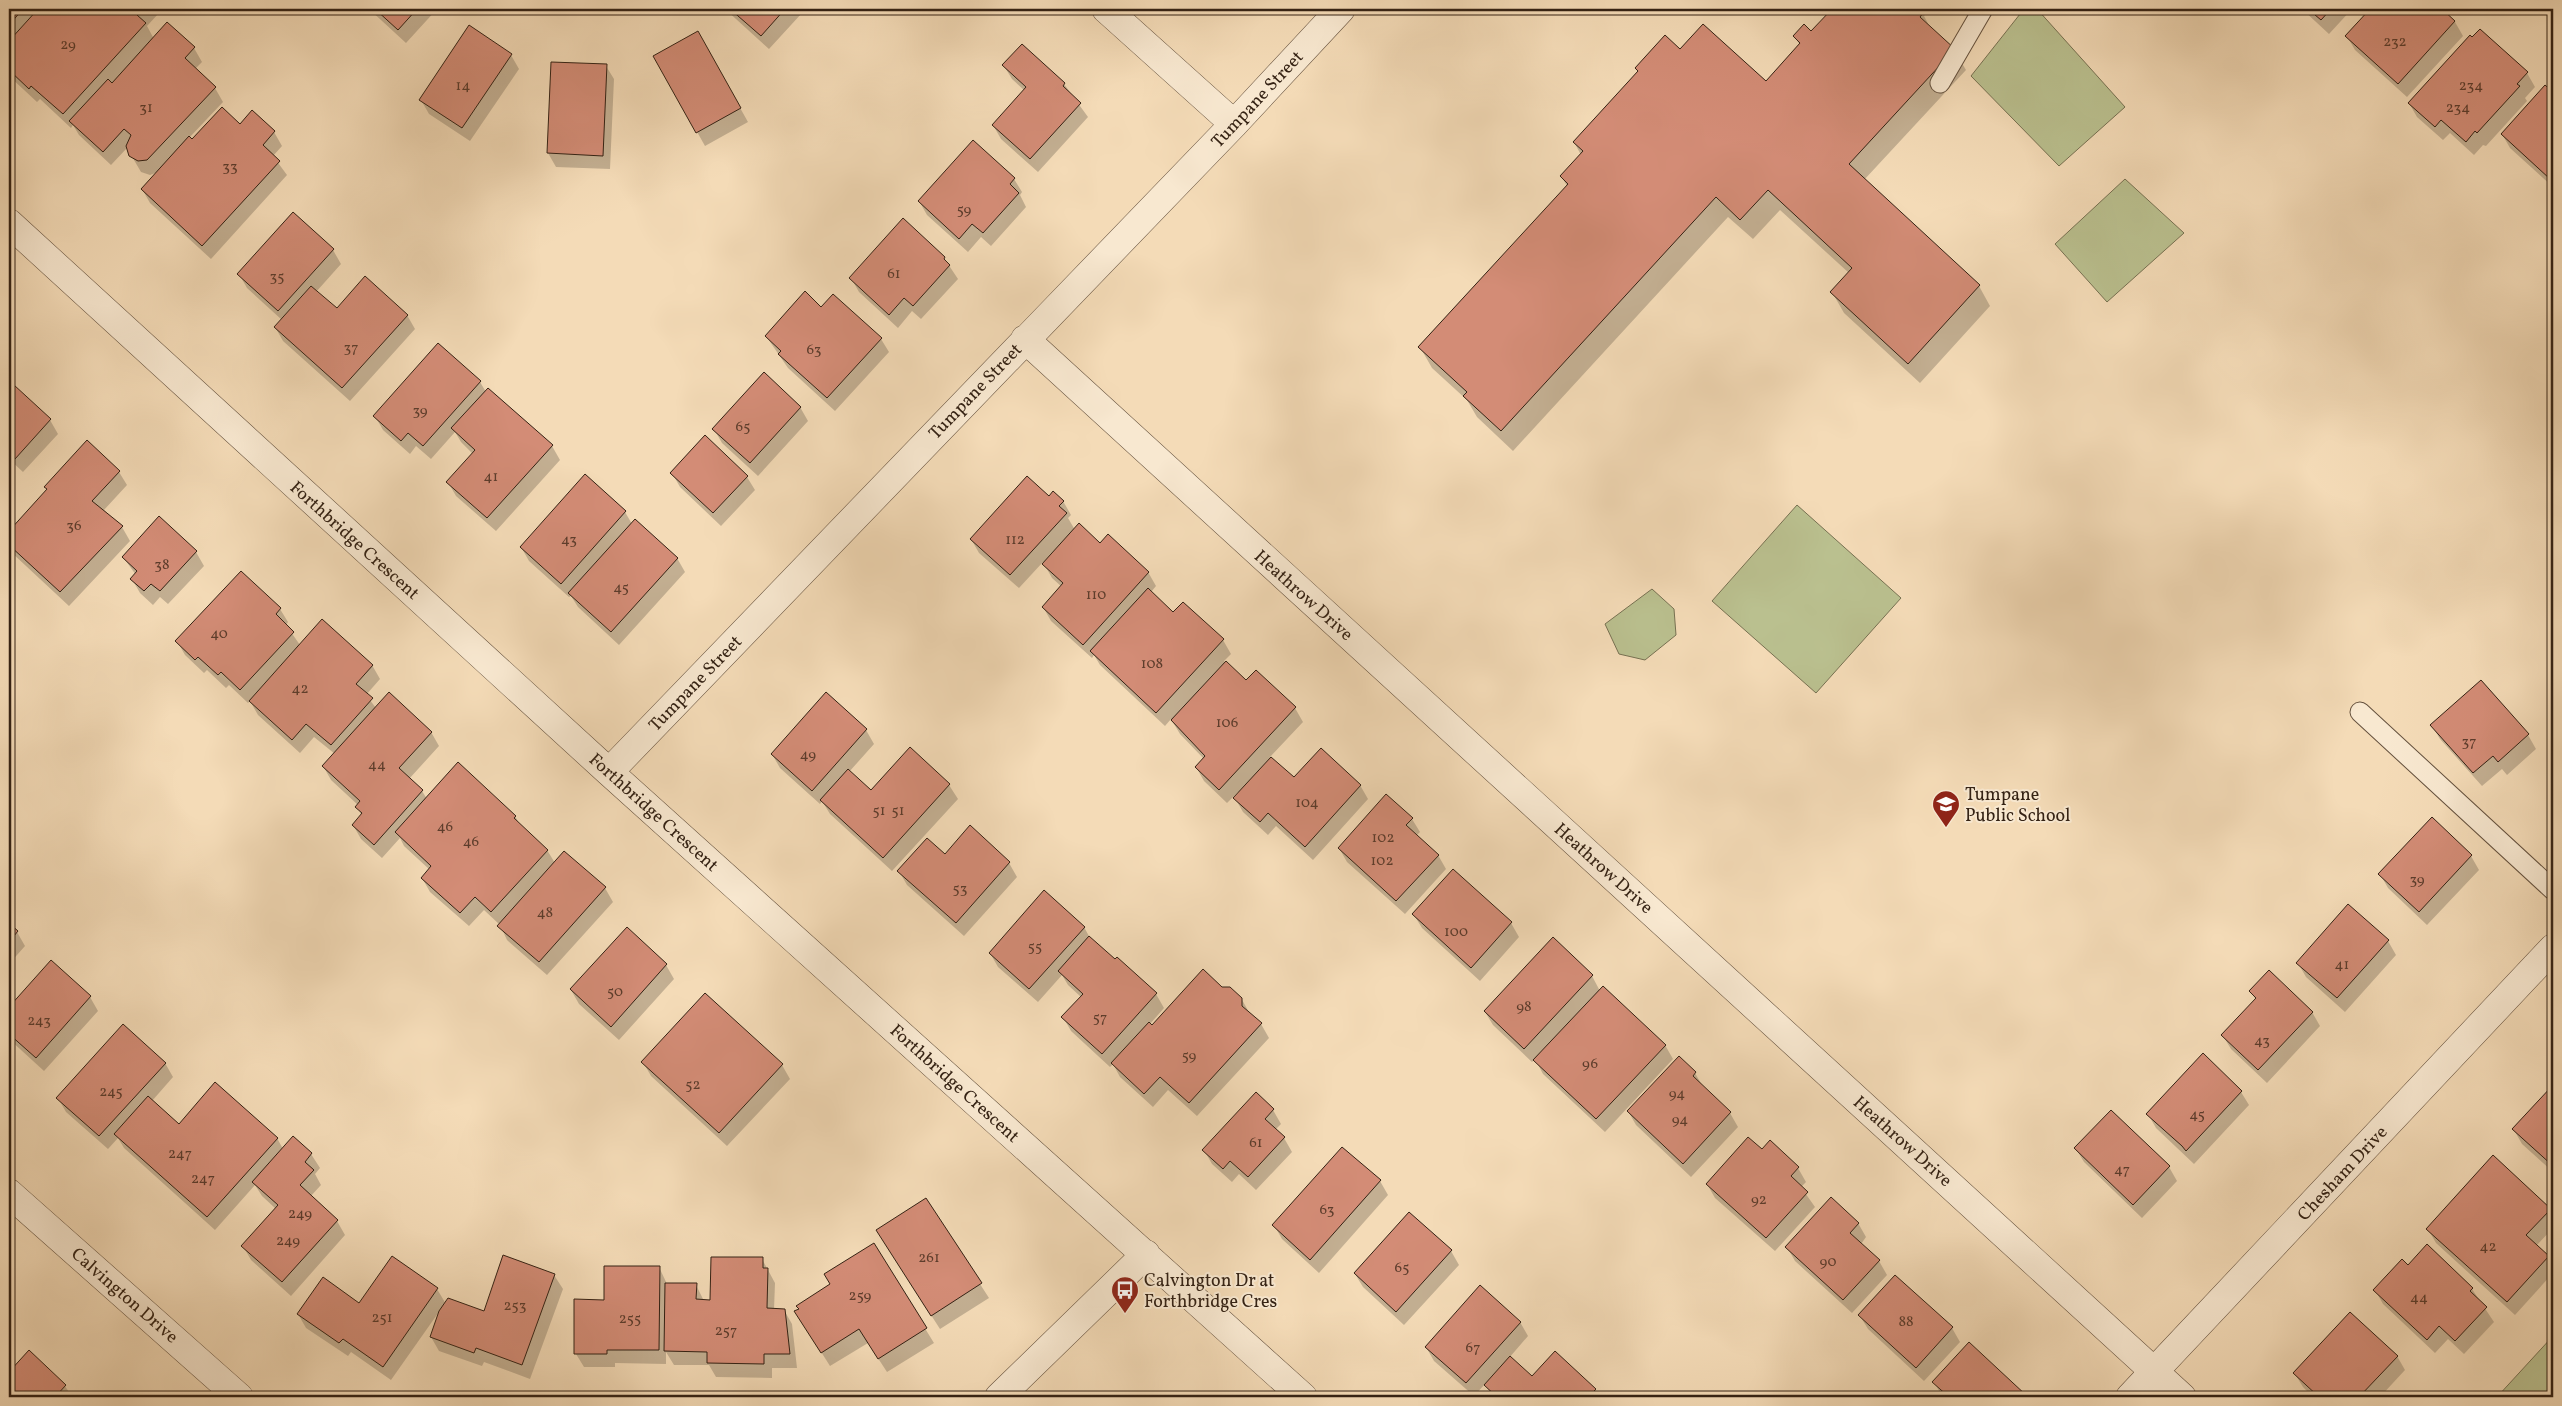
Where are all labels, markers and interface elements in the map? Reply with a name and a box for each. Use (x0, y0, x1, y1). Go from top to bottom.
house number: 232 (2383, 32, 2407, 53)
house number: 29 (60, 35, 76, 56)
street label: Tumpane Street (1206, 46, 1310, 154)
house number: 14 (456, 76, 470, 97)
house number: 234 (2459, 76, 2483, 97)
house number: 31 (139, 98, 153, 119)
house number: 234 (2446, 98, 2470, 119)
house number: 33 (222, 157, 238, 178)
house number: 59 (957, 200, 972, 221)
house number: 61 (887, 264, 901, 285)
house number: 35 (270, 267, 284, 288)
house number: 37 (344, 338, 358, 359)
street label: Tumpane Street (924, 338, 1029, 446)
house number: 63 (806, 340, 822, 361)
house number: 39 (412, 401, 428, 422)
house number: 65 (736, 417, 750, 438)
house number: 41 (484, 467, 498, 488)
street label: Forthbridge Crescent (284, 476, 424, 606)
house number: 36 (66, 516, 82, 537)
house number: 43 (561, 530, 577, 551)
house number: 112 (1005, 530, 1025, 551)
street label: Heathrow Drive (1248, 545, 1358, 647)
house number: 38 (154, 555, 170, 576)
house number: 45 (613, 578, 629, 599)
house number: 110 (1086, 585, 1106, 606)
house number: 40 (210, 624, 228, 645)
street label: Tumpane Street (644, 630, 749, 738)
house number: 108 (1141, 654, 1163, 675)
house number: 42 (291, 679, 309, 700)
house number: 106 (1216, 713, 1238, 734)
house number: 37 (2462, 732, 2476, 753)
house number: 49 (800, 745, 816, 766)
street label: Forthbridge Crescent (583, 748, 723, 878)
house number: 44 (368, 755, 386, 776)
place label: Tumpane Public School (1965, 783, 2070, 829)
school or university icon: Tumpane Public School (1931, 789, 1961, 828)
house number: 104 (1295, 793, 1319, 814)
house number: 51 (872, 801, 886, 822)
house number: 51 (891, 801, 905, 822)
house number: 46 (437, 817, 453, 838)
street label: Heathrow Drive (1548, 818, 1658, 920)
house number: 102 (1372, 828, 1394, 849)
house number: 46 (463, 832, 479, 853)
house number: 102 (1371, 851, 1393, 872)
house number: 39 (2409, 870, 2425, 891)
house number: 53 (953, 879, 967, 900)
house number: 48 (537, 903, 553, 924)
house number: 100 (1444, 922, 1468, 943)
house number: 55 (1028, 937, 1042, 958)
house number: 41 (2335, 955, 2349, 976)
house number: 50 (607, 982, 623, 1003)
house number: 98 (1516, 997, 1532, 1018)
house number: 57 (1093, 1008, 1107, 1029)
house number: 243 (27, 1011, 51, 1032)
street label: Forthbridge Crescent (884, 1019, 1024, 1149)
house number: 43 (2254, 1031, 2270, 1052)
house number: 59 (1182, 1046, 1197, 1067)
house number: 96 (1582, 1054, 1598, 1075)
house number: 52 (685, 1075, 701, 1096)
house number: 245 (99, 1082, 123, 1103)
house number: 94 (1669, 1084, 1685, 1105)
street label: Heathrow Drive (1847, 1091, 1957, 1193)
house number: 45 (2189, 1105, 2205, 1126)
house number: 94 (1672, 1110, 1688, 1131)
street label: Chesham Drive (2292, 1121, 2394, 1227)
house number: 61 (1249, 1133, 1263, 1154)
house number: 247 (168, 1144, 192, 1165)
house number: 47 (2114, 1160, 2130, 1181)
house number: 247 (191, 1169, 215, 1190)
house number: 92 (1751, 1190, 1767, 1211)
house number: 63 (1319, 1200, 1335, 1221)
house number: 249 (288, 1204, 312, 1225)
house number: 249 (276, 1231, 300, 1252)
house number: 42 (2479, 1237, 2497, 1258)
street label: Calvington Drive (65, 1242, 183, 1350)
house number: 261 (918, 1248, 940, 1269)
house number: 90 (1819, 1252, 1837, 1273)
house number: 65 (1395, 1258, 1409, 1279)
place label: Calvington Dr at Forthbridge Cres (1144, 1269, 1277, 1315)
bus stop icon: Calvington Dr at Forthbridge Cres (1110, 1275, 1140, 1314)
house number: 259 (849, 1286, 872, 1307)
house number: 44 (2410, 1288, 2428, 1309)
house number: 253 (504, 1296, 526, 1317)
house number: 251 (371, 1308, 393, 1329)
house number: 255 (619, 1309, 641, 1330)
house number: 88 (1898, 1312, 1914, 1333)
house number: 257 (715, 1321, 737, 1342)
house number: 67 (1466, 1338, 1480, 1359)

